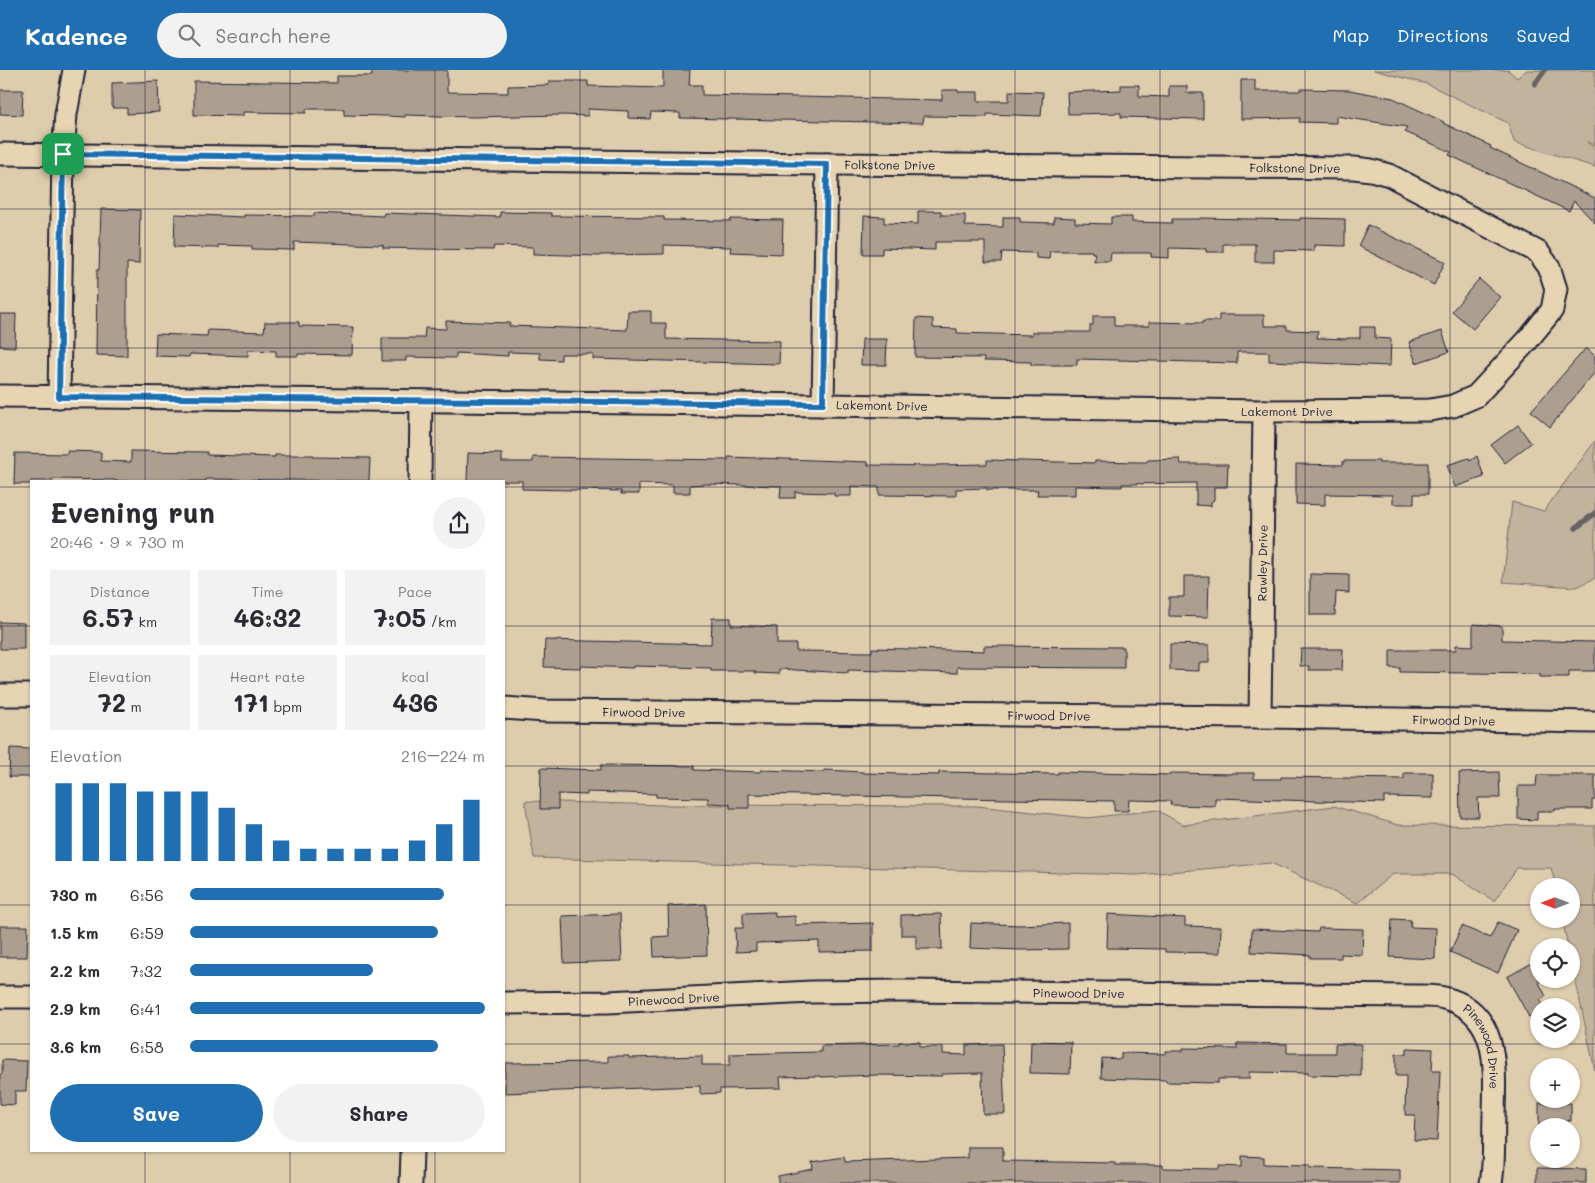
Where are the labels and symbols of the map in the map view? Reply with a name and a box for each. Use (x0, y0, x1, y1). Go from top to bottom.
pin (42, 133, 84, 175)
street label: Folkstone Drive (844, 156, 936, 173)
street label: Folkstone Drive (1249, 159, 1341, 176)
street label: Lakemont Drive (836, 396, 928, 414)
street label: Lakemont Drive (1241, 403, 1333, 419)
street label: Rawley Drive (1254, 524, 1271, 602)
street label: Firwood Drive (602, 703, 686, 720)
street label: Firwood Drive (1007, 707, 1091, 724)
street label: Firwood Drive (1412, 711, 1496, 729)
north arrow (1530, 878, 1580, 928)
street label: Pinewood Drive (1033, 984, 1125, 1001)
street label: Pinewood Drive (628, 989, 720, 1009)
street label: Pinewood Drive (1460, 1000, 1503, 1089)

